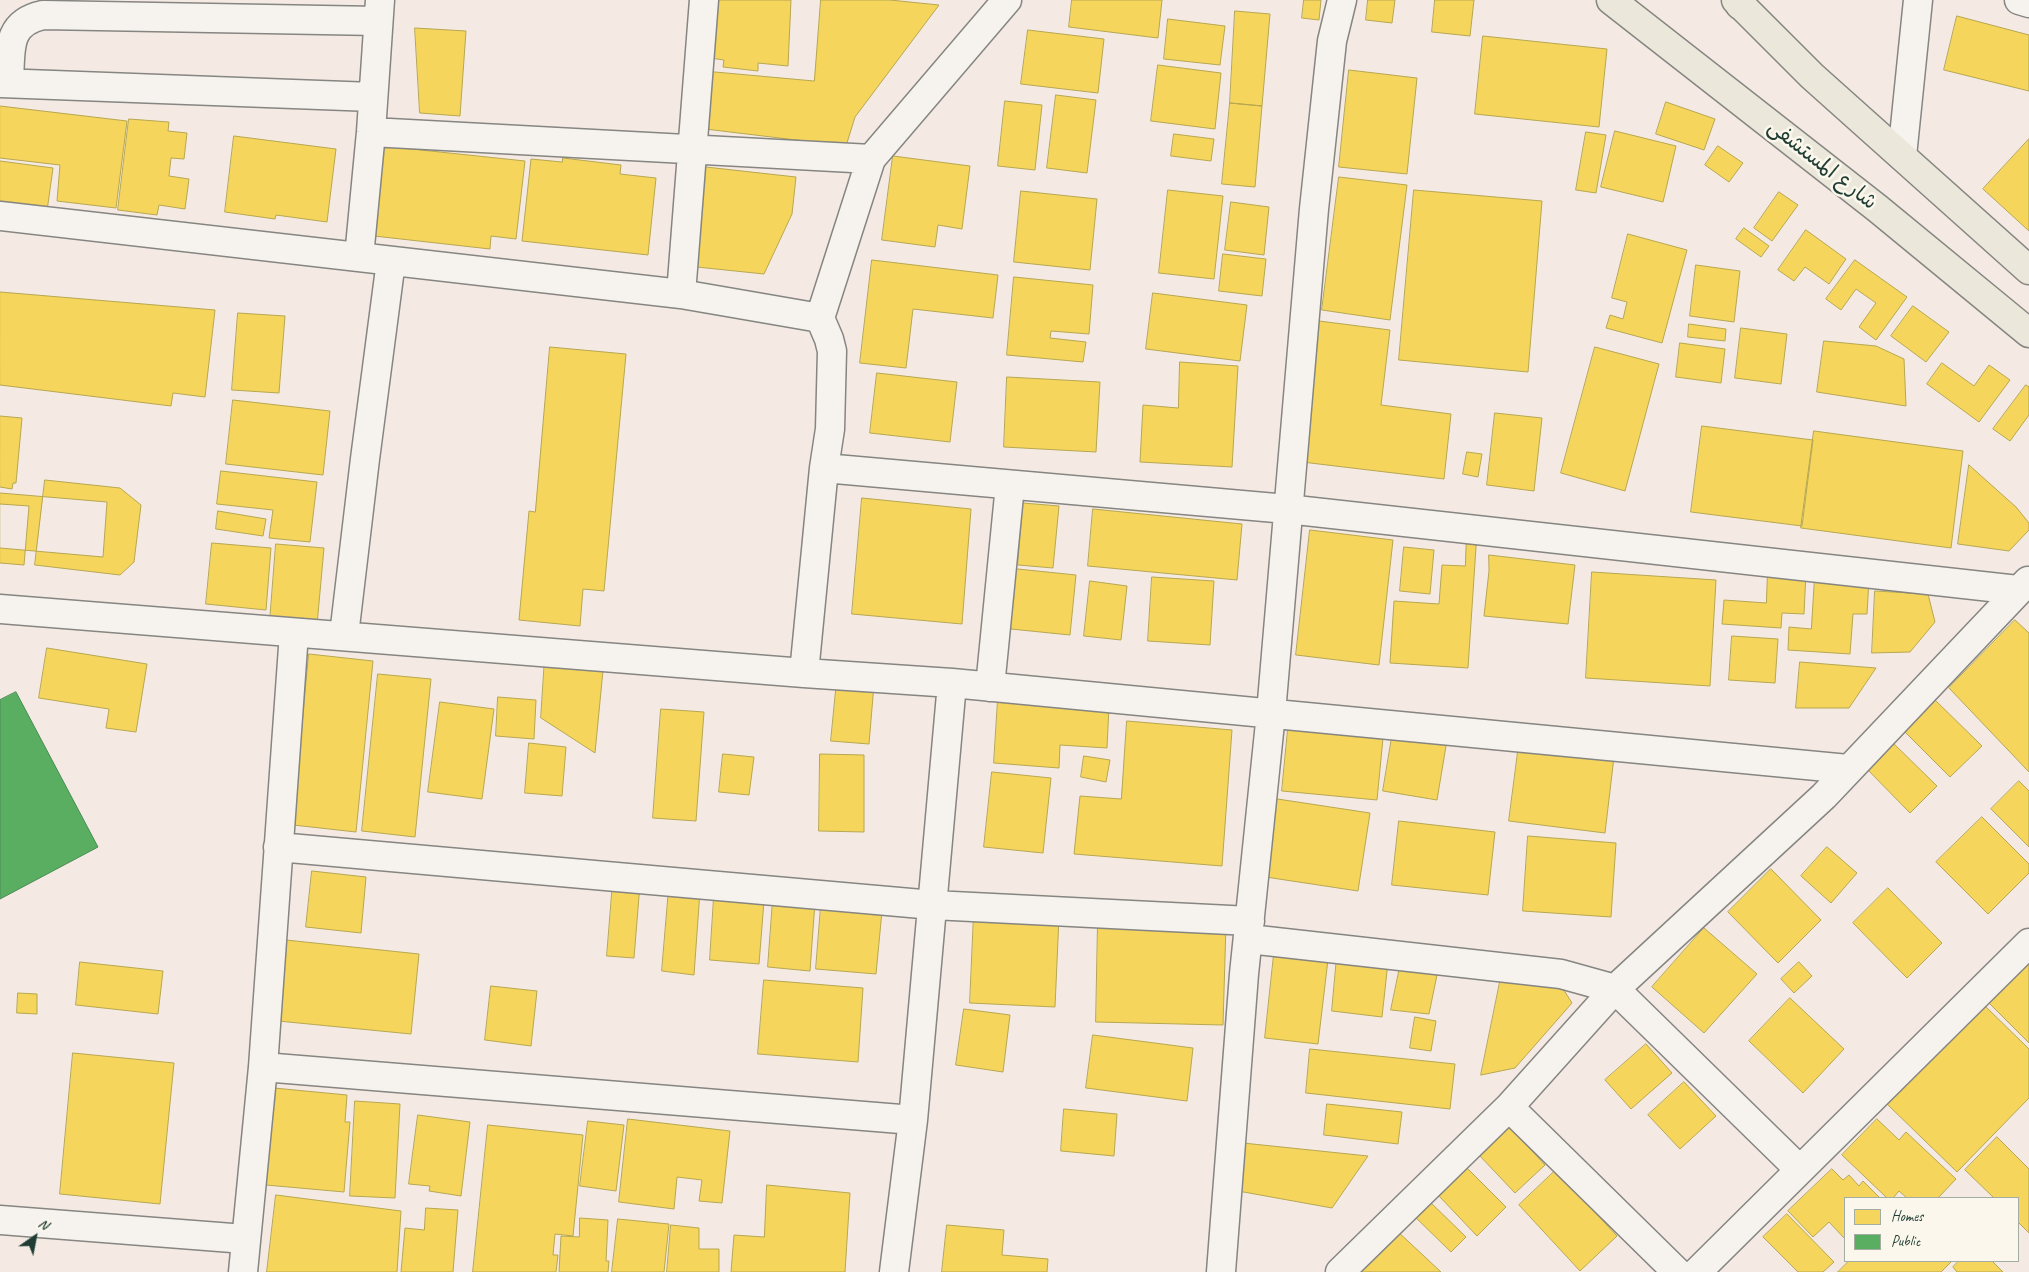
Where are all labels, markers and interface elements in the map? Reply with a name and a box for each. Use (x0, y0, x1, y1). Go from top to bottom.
street label: شارع المستشفى (1762, 114, 1882, 216)
legend (1844, 1197, 2019, 1262)
text: Homes (1891, 1207, 1923, 1226)
north arrow (10, 1212, 60, 1262)
text: N (35, 1215, 52, 1233)
text: Public (1891, 1232, 1920, 1251)

